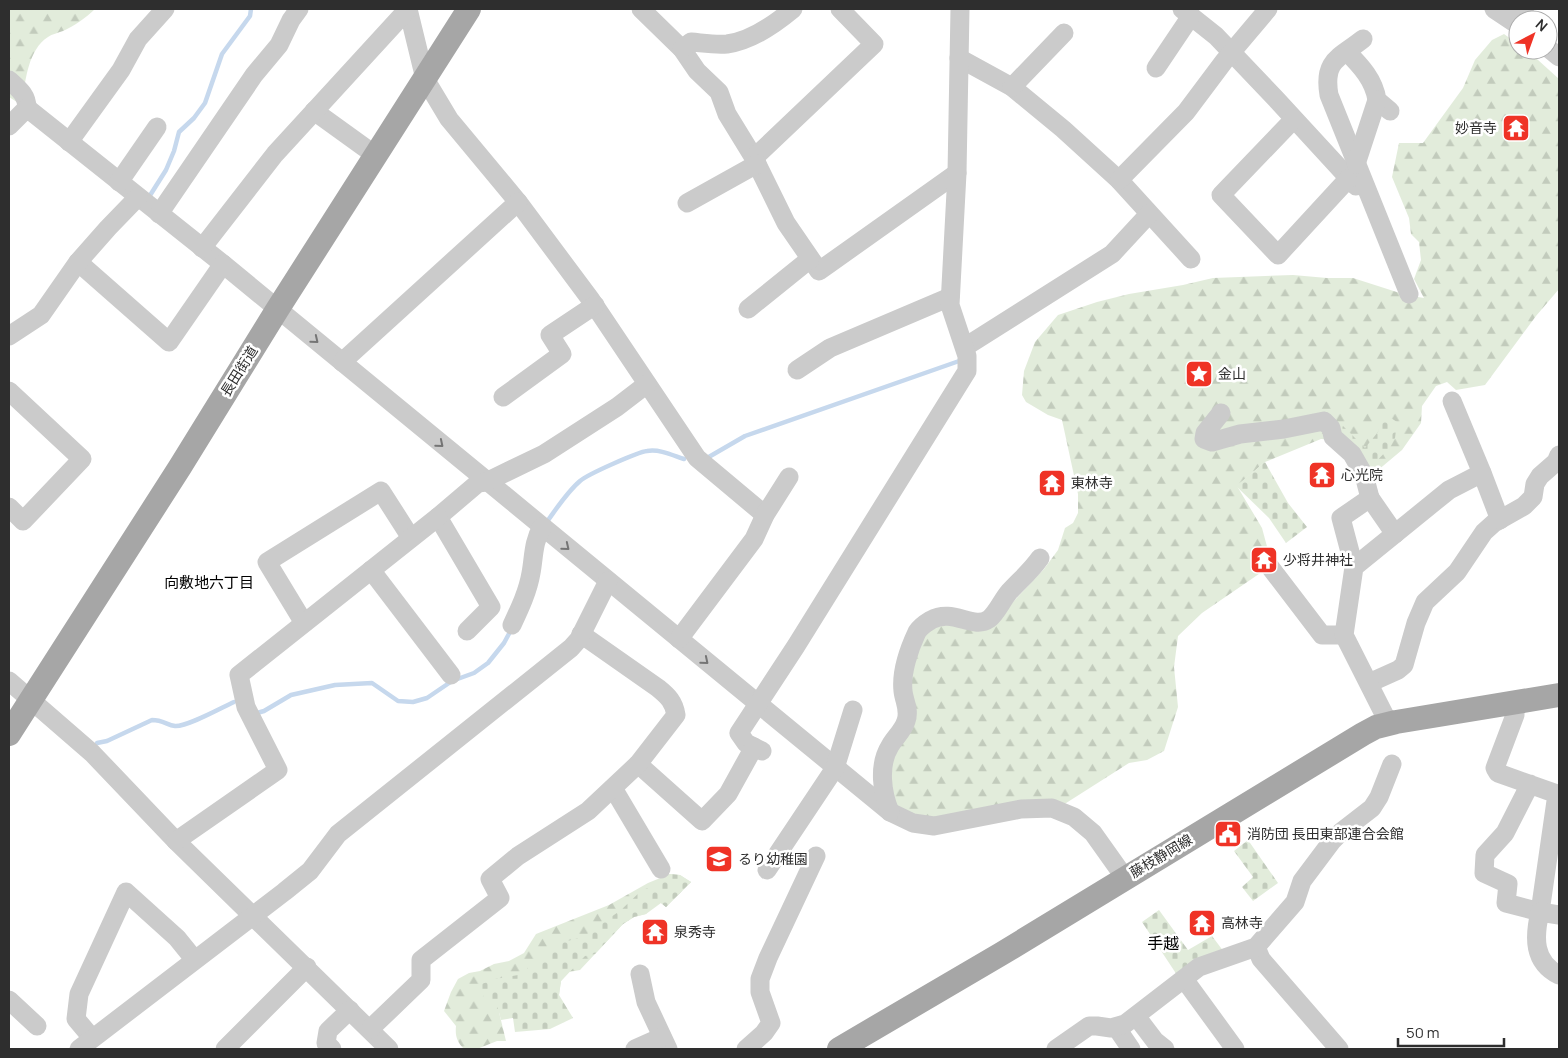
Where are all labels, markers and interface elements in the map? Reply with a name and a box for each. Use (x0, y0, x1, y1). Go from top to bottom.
north arrow (1508, 10, 1558, 60)
text: N (1532, 14, 1552, 35)
temple icon: 妙音寺 (1501, 113, 1531, 143)
place label: 妙音寺 (1455, 118, 1497, 137)
one-way arrow (309, 335, 318, 343)
street label: 長田街道 (216, 342, 261, 400)
place icon: 金山 (1184, 359, 1214, 389)
place label: 金山 (1218, 364, 1246, 383)
one-way arrow (435, 438, 444, 447)
temple icon: 心光院 (1307, 460, 1337, 490)
place label: 心光院 (1341, 465, 1383, 484)
temple icon: 東林寺 (1037, 468, 1067, 498)
place label: 東林寺 (1071, 473, 1113, 492)
one-way arrow (560, 541, 569, 549)
temple icon: 少将井神社 (1249, 545, 1279, 575)
place label: 少将井神社 (1283, 550, 1353, 569)
district label: 向敷地六丁目 (164, 572, 254, 593)
one-way arrow (699, 656, 708, 664)
public building icon: 消防団 長田東部連合会館 (1213, 819, 1243, 849)
place label: 消防団 長田東部連合会館 (1247, 824, 1404, 843)
street label: 藤枝静岡線 (1126, 829, 1196, 882)
school or university icon: るり幼稚園 (704, 844, 734, 874)
place label: るり幼稚園 (738, 849, 808, 868)
temple icon: 高林寺 (1187, 908, 1217, 938)
place label: 高林寺 (1221, 913, 1263, 932)
temple icon: 泉秀寺 (640, 917, 670, 947)
place label: 泉秀寺 (674, 922, 716, 941)
district label: 手越 (1147, 932, 1179, 954)
scale bar (1398, 1016, 1504, 1048)
text: 50 m (1406, 1022, 1440, 1043)

